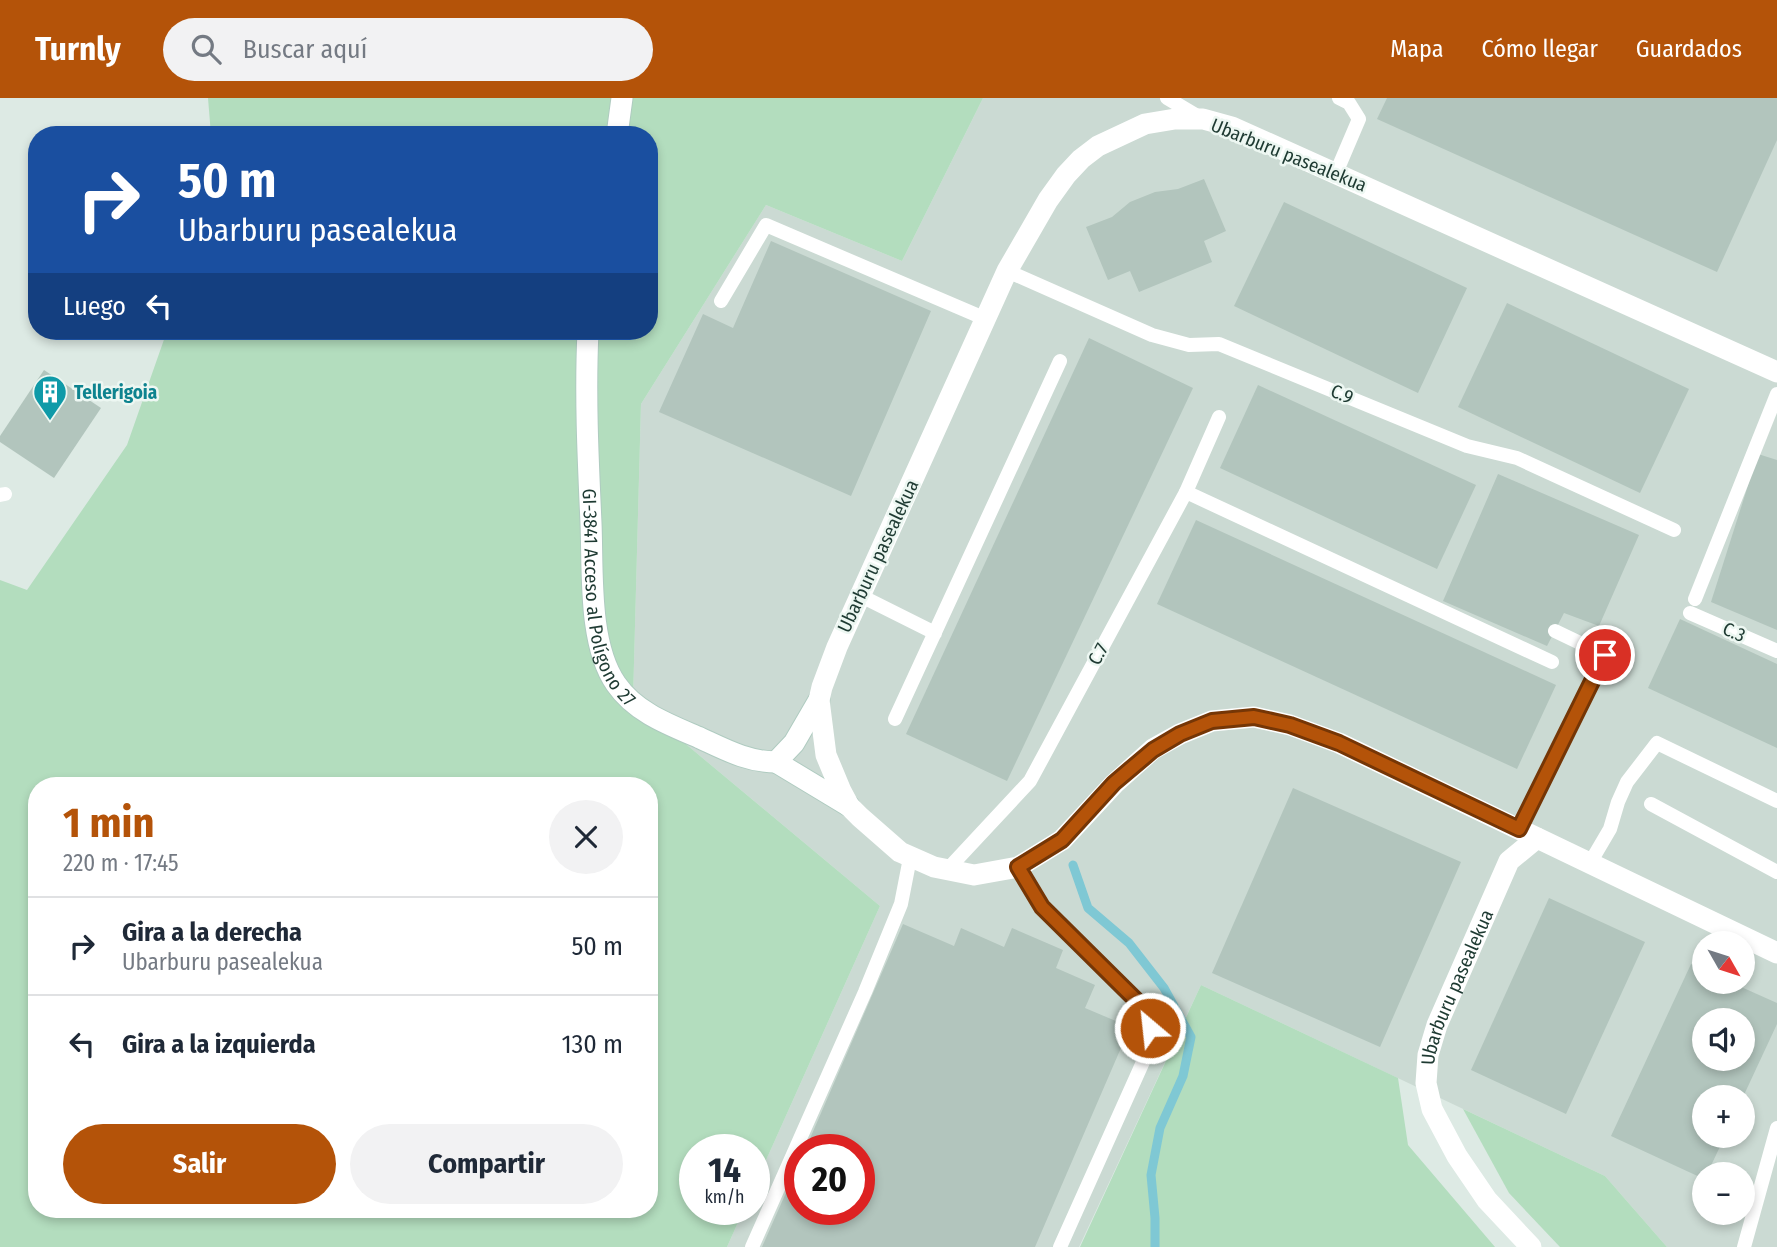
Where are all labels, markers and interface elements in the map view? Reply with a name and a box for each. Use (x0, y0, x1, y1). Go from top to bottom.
search box (163, 18, 653, 81)
text: Turnly (35, 29, 121, 69)
icon: search (187, 30, 225, 68)
text: Buscar aquí (243, 34, 367, 65)
text: Mapa (1390, 35, 1443, 63)
text: Cómo llegar (1481, 35, 1598, 63)
text: Guardados (1636, 35, 1742, 63)
street label: Ubarburu pasealekua (1208, 113, 1370, 197)
text: 50 m (178, 151, 276, 210)
icon: right (63, 154, 154, 245)
text: Ubarburu pasealekua (178, 211, 458, 249)
icon: left (140, 287, 178, 325)
text: Luego (63, 291, 126, 322)
building icon: Tellerigoia (31, 373, 69, 422)
street label: C.9 (1327, 379, 1357, 409)
place label: Tellerigoia (74, 381, 157, 404)
street label: Ubarburu pasealekua (833, 476, 923, 636)
street label: GI-3841 Acceso al Polígono 27 (578, 488, 641, 711)
street label: C.3 (1719, 617, 1749, 647)
pin (1575, 625, 1635, 685)
icon: arrive (1586, 636, 1624, 674)
street label: C.7 (1083, 639, 1113, 669)
text: 1 min (63, 798, 154, 848)
button: close (549, 800, 623, 874)
text: 220 m · 17:45 (63, 849, 179, 877)
street label: Ubarburu pasealekua (1416, 906, 1498, 1065)
text: Gira a la derecha (122, 917, 302, 948)
icon: right (63, 927, 101, 965)
text: 50 m (571, 931, 623, 962)
north arrow (1692, 931, 1755, 994)
map controls (1692, 931, 1755, 1225)
text: Ubarburu pasealekua (122, 948, 323, 976)
position arrow (1113, 991, 1187, 1065)
button: sound (1692, 1008, 1755, 1071)
icon: left (63, 1025, 101, 1063)
text: Gira a la izquierda (122, 1029, 316, 1060)
text: 130 m (561, 1029, 623, 1060)
button: + (1692, 1085, 1755, 1148)
button: Salir (63, 1124, 336, 1204)
button: Compartir (350, 1124, 623, 1204)
speed limit sign: 20 (784, 1134, 875, 1225)
text: 14 (708, 1149, 741, 1191)
button: − (1692, 1162, 1755, 1225)
text: km/h (704, 1186, 745, 1208)

